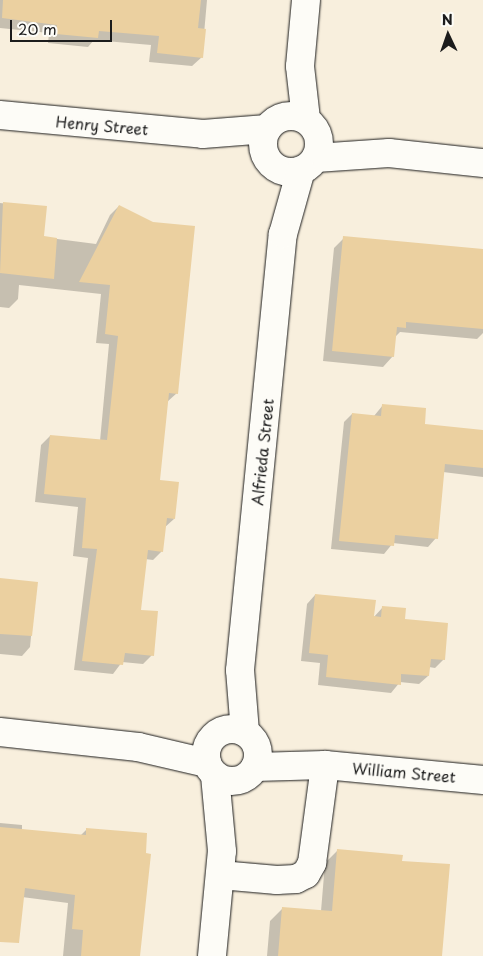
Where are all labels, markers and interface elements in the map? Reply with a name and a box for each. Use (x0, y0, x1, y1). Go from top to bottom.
text: N (441, 9, 453, 30)
scale bar (12, 10, 115, 42)
north arrow (423, 10, 473, 60)
text: 20 m (18, 17, 57, 40)
street label: Henry Street (55, 112, 149, 138)
street label: Alfrieda Street (247, 397, 277, 507)
street label: William Street (351, 758, 457, 786)

